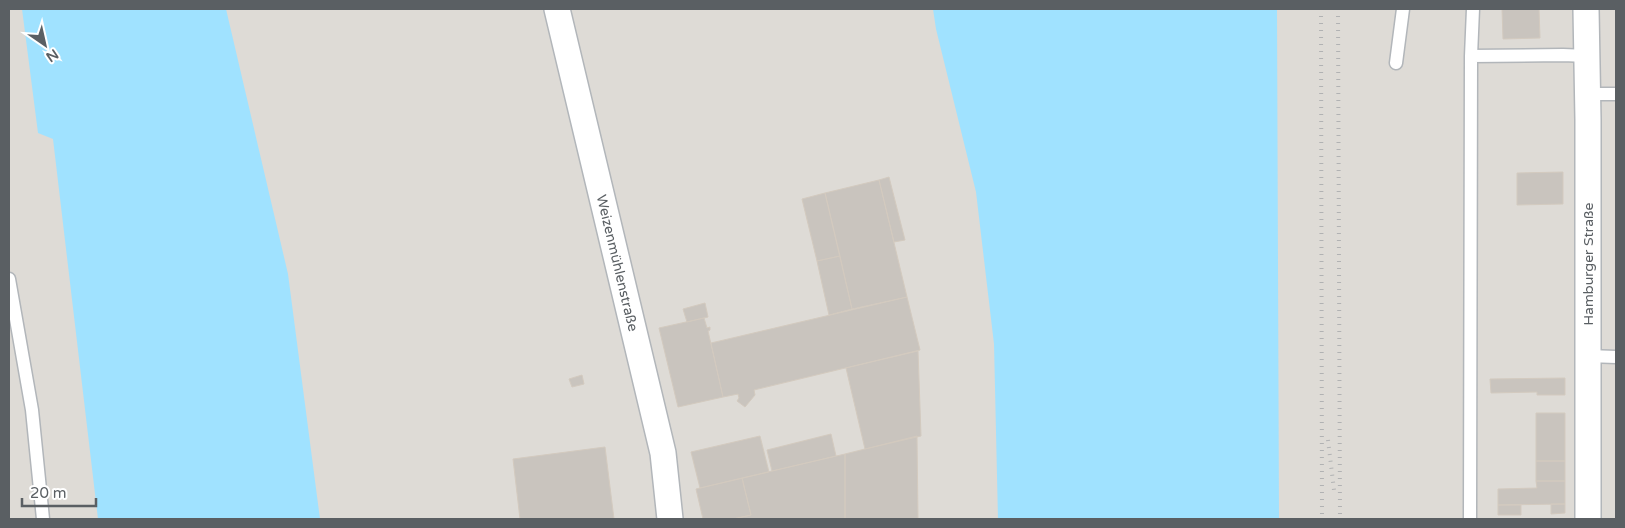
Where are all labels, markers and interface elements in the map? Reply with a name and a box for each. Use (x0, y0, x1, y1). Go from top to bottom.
north arrow (20, 20, 70, 70)
text: N (43, 45, 61, 66)
street label: Weizenmühlenstraße (593, 193, 642, 333)
street label: Hamburger Straße (1580, 202, 1597, 325)
scale bar (22, 476, 96, 508)
text: 20 m (30, 484, 67, 502)

